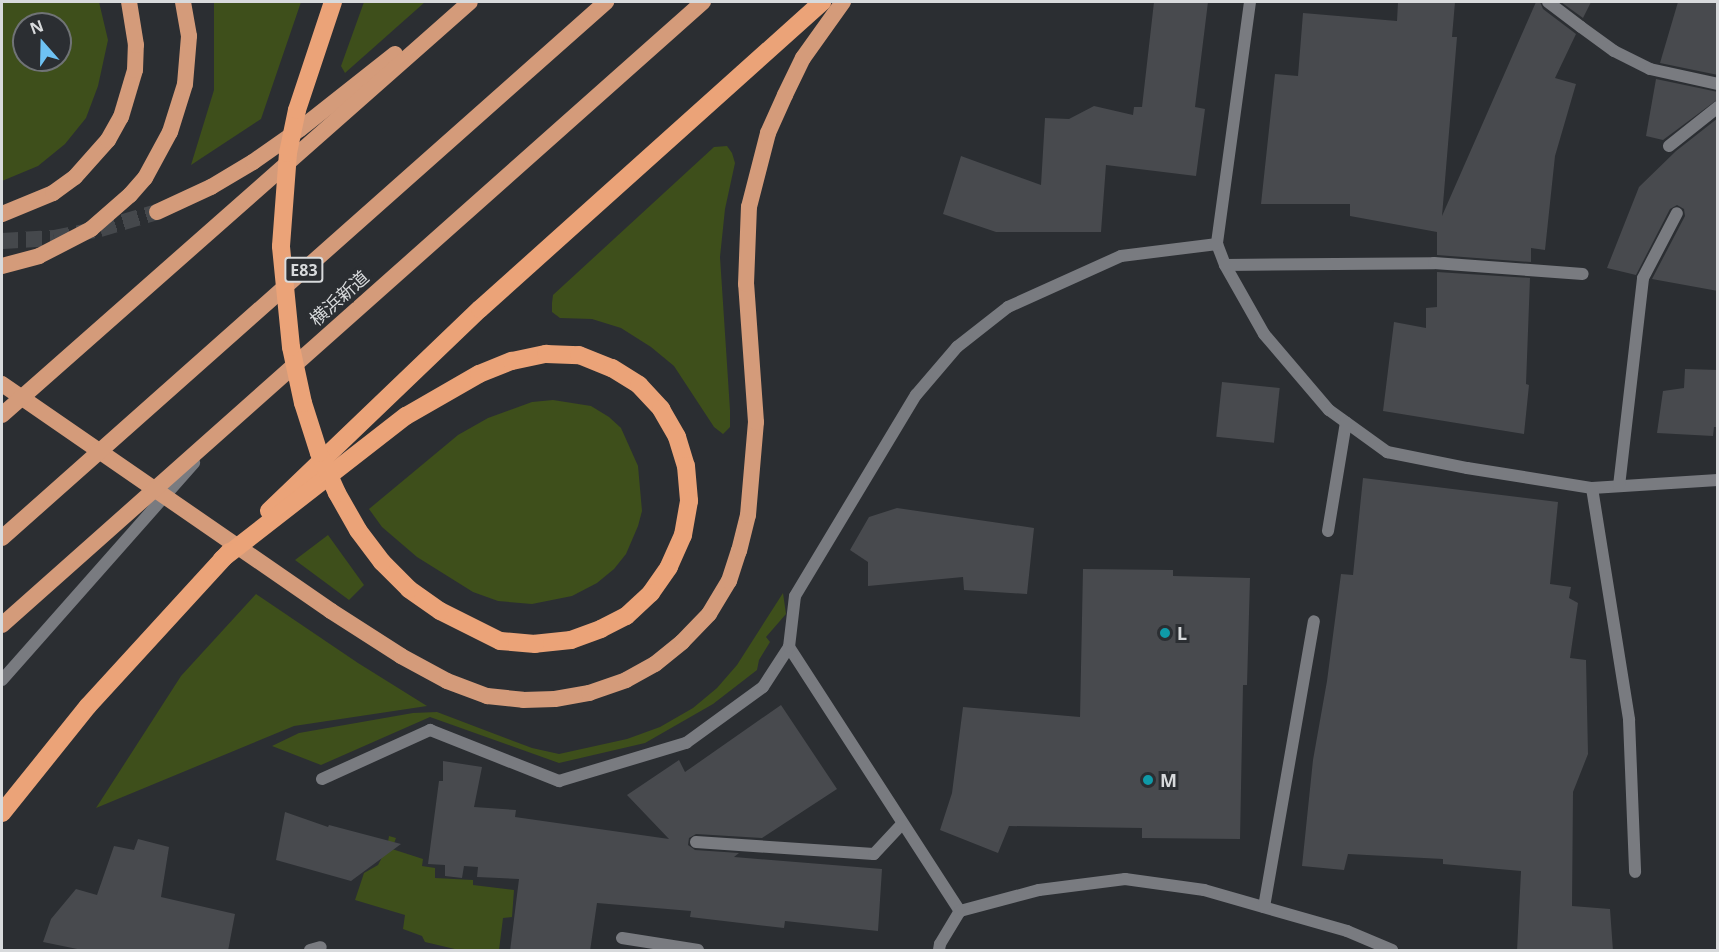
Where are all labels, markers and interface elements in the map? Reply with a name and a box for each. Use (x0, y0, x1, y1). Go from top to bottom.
north arrow (12, 12, 72, 72)
text: N (27, 14, 46, 40)
road number: E83 (283, 257, 325, 283)
street label: 横浜新道 (305, 266, 373, 330)
place label: L (1177, 622, 1187, 644)
marker: L (1158, 626, 1172, 640)
place label: M (1160, 769, 1177, 791)
marker: M (1141, 773, 1155, 787)

